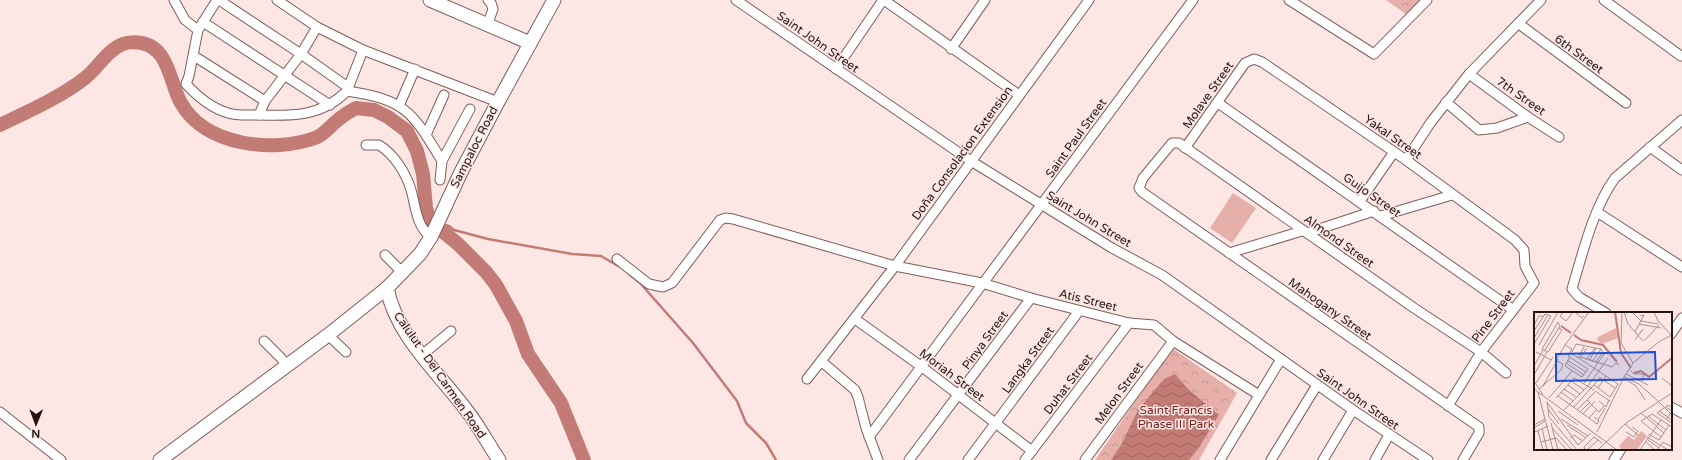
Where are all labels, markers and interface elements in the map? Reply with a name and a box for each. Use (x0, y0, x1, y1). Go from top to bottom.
street label: Saint John Street (774, 8, 862, 76)
street label: 6th Street (1552, 32, 1606, 77)
street label: Molave Street (1180, 58, 1237, 131)
street label: 7th Street (1494, 74, 1549, 118)
street label: Doña Consolacion Extension (909, 83, 1015, 223)
street label: Saint Paul Street (1043, 95, 1110, 180)
street label: Sampaloc Road (447, 104, 501, 190)
street label: Yakal Street (1362, 112, 1425, 162)
street label: Guijo Street (1340, 170, 1404, 220)
street label: Saint John Street (1044, 188, 1134, 250)
street label: Almond Street (1301, 212, 1377, 271)
street label: Mahogany Street (1286, 275, 1375, 343)
street label: Atis Street (1057, 286, 1119, 314)
street label: Pine Street (1469, 287, 1518, 345)
street label: Pinya Street (959, 308, 1011, 372)
street label: Calulut - Del Carmen Road (391, 309, 489, 441)
inset map (1534, 312, 1672, 450)
street label: Langka Street (999, 324, 1057, 396)
street label: Moriah Street (917, 346, 988, 404)
street label: Duhat Street (1041, 351, 1096, 417)
street label: Melon Street (1092, 359, 1146, 427)
street label: Saint John Street (1314, 365, 1402, 433)
park label: Saint Francis Phase III Park (1138, 403, 1215, 431)
north arrow (16, 404, 56, 444)
text: N (31, 427, 40, 440)

